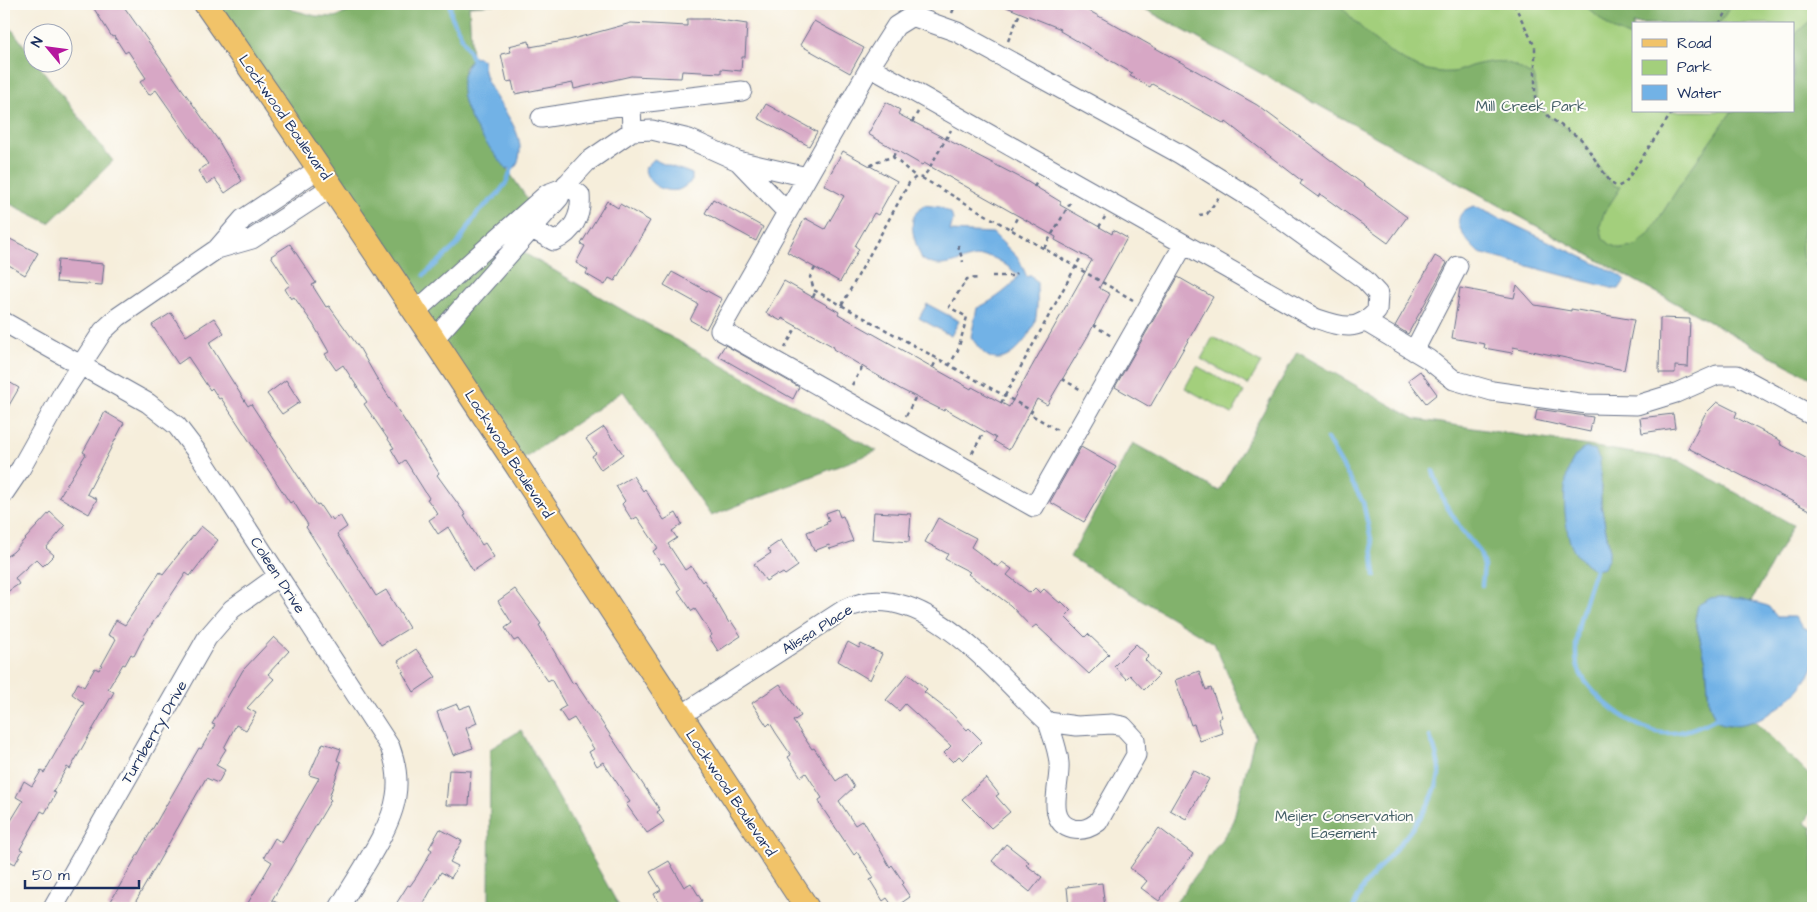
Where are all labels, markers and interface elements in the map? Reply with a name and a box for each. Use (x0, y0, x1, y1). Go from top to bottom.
north arrow (22, 22, 72, 72)
legend (1632, 22, 1794, 112)
text: N (27, 33, 48, 51)
text: Road (1677, 33, 1712, 54)
street label: Lockwood Boulevard (233, 50, 336, 185)
text: Park (1677, 57, 1712, 78)
text: Water (1677, 83, 1721, 104)
park label: Mill Creek Park (1476, 96, 1586, 117)
street label: Lockwood Boulevard (459, 386, 558, 523)
street label: Coleen Drive (245, 533, 310, 618)
street label: Alissa Place (778, 599, 857, 660)
street label: Turnberry Drive (116, 677, 193, 788)
street label: Lockwood Boulevard (680, 726, 781, 861)
park label: Meijer Conservation Easement (1275, 806, 1414, 844)
scale bar (25, 857, 139, 889)
text: 50 m (32, 865, 70, 886)

